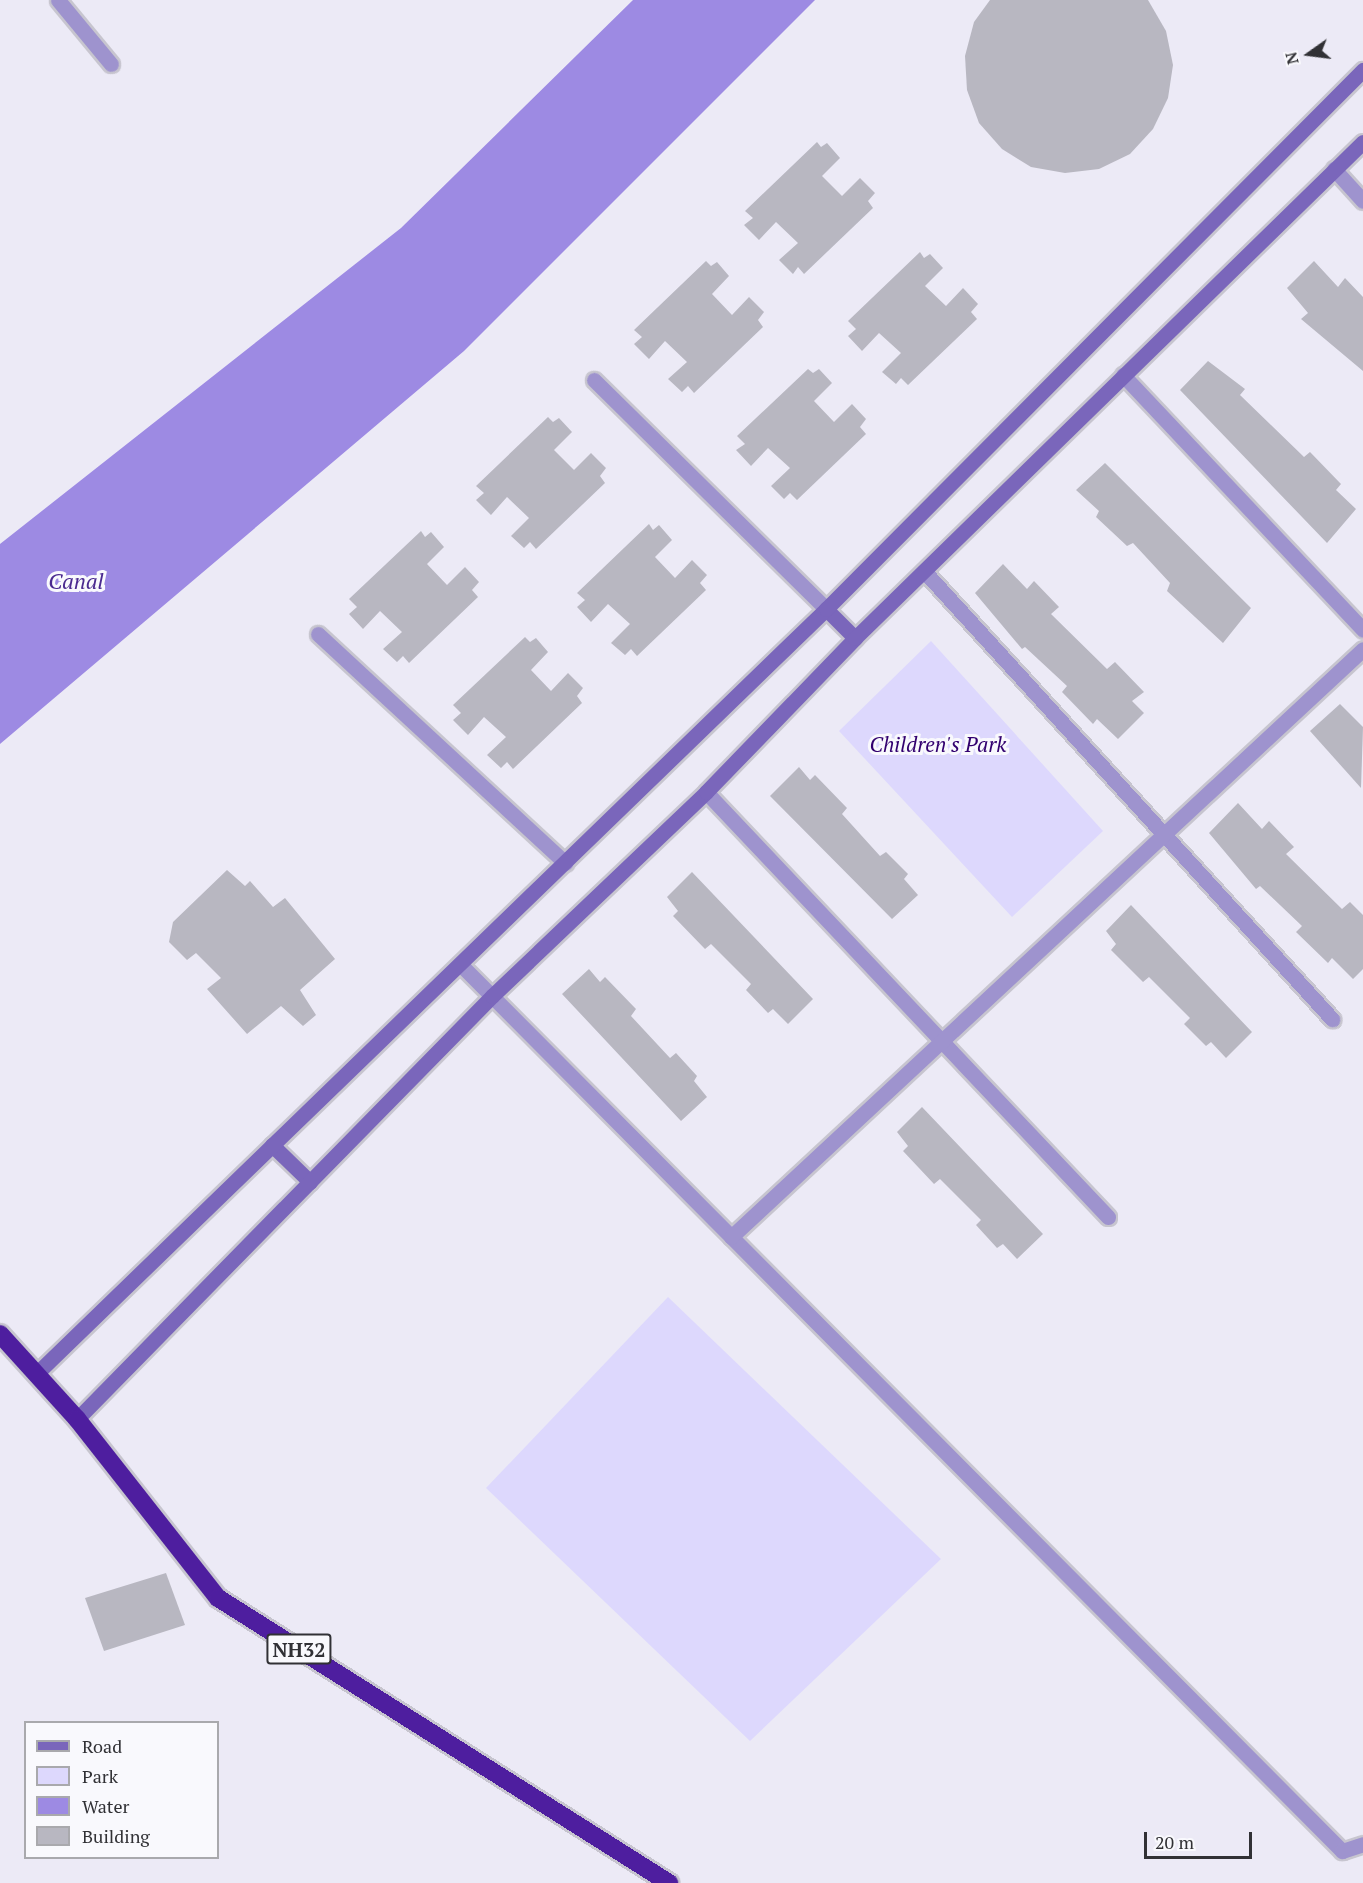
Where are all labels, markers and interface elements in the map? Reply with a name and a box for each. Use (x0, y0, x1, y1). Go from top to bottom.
north arrow (1279, 24, 1339, 84)
text: N (1279, 50, 1304, 67)
water label: Canal (48, 568, 104, 594)
park label: Children's Park (870, 731, 1006, 757)
road number: NH32 (266, 1632, 332, 1666)
legend (24, 1721, 219, 1859)
text: Road (82, 1734, 122, 1758)
text: Park (82, 1764, 118, 1788)
text: Water (82, 1794, 129, 1818)
scale bar (1147, 1820, 1255, 1858)
text: Building (82, 1824, 150, 1848)
text: 20 m (1155, 1830, 1194, 1854)

